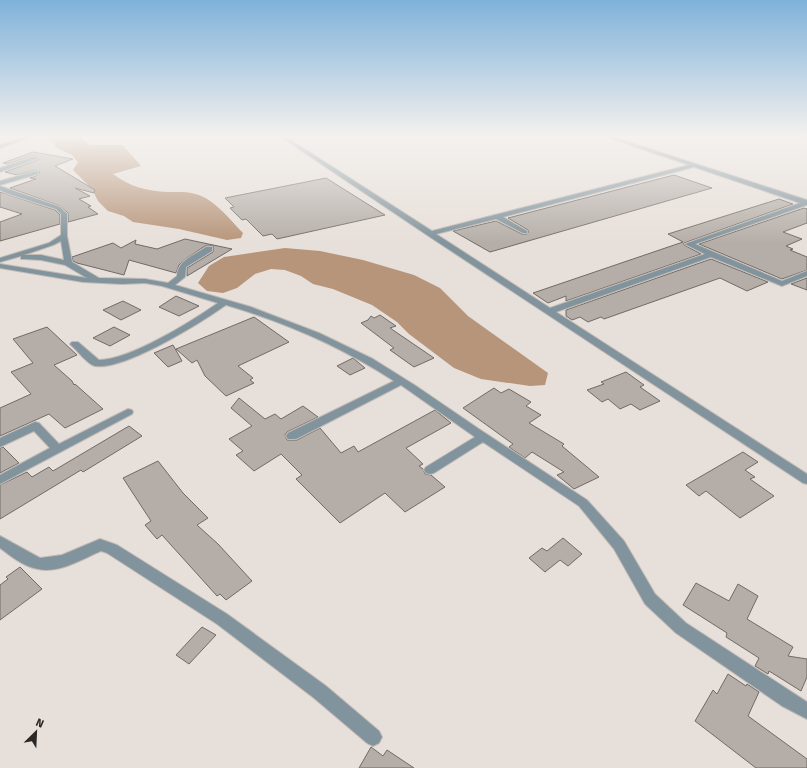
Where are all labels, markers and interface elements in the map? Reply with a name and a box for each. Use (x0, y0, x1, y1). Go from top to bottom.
north arrow (16, 712, 56, 752)
text: N (34, 716, 46, 731)

